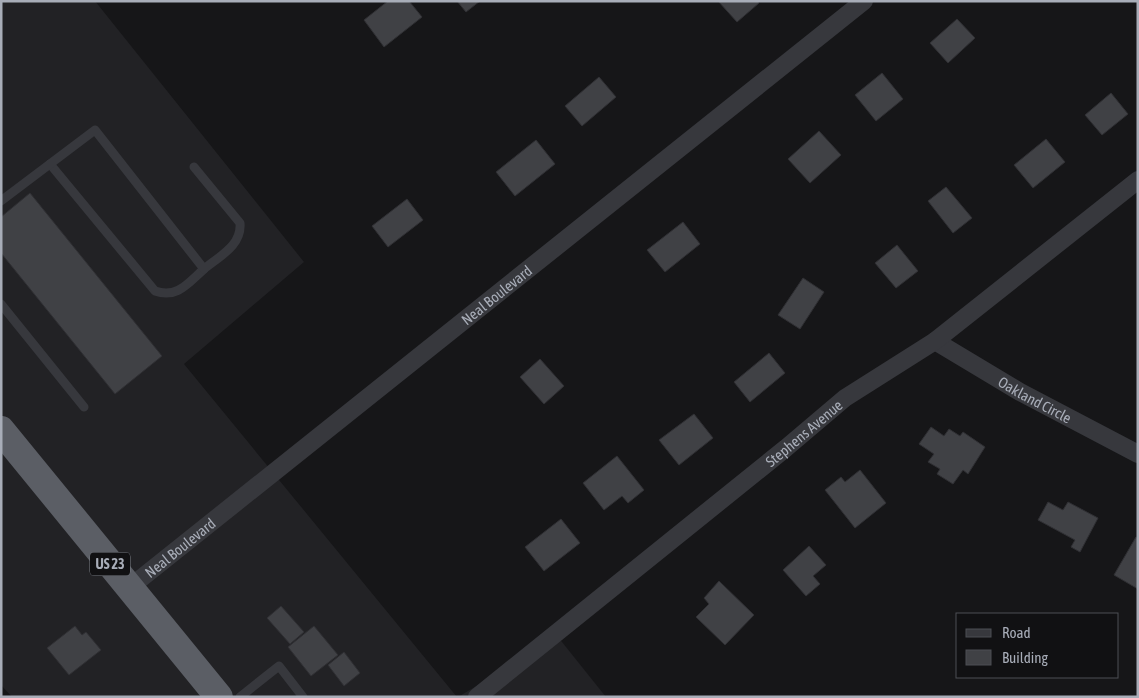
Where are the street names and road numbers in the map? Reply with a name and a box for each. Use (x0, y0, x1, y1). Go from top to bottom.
street label: Neal Boulevard (458, 261, 535, 328)
street label: Oakland Circle (996, 373, 1075, 426)
street label: Stephens Avenue (762, 396, 845, 470)
street label: Neal Boulevard (141, 514, 218, 581)
road number: US 23 (90, 552, 130, 576)

